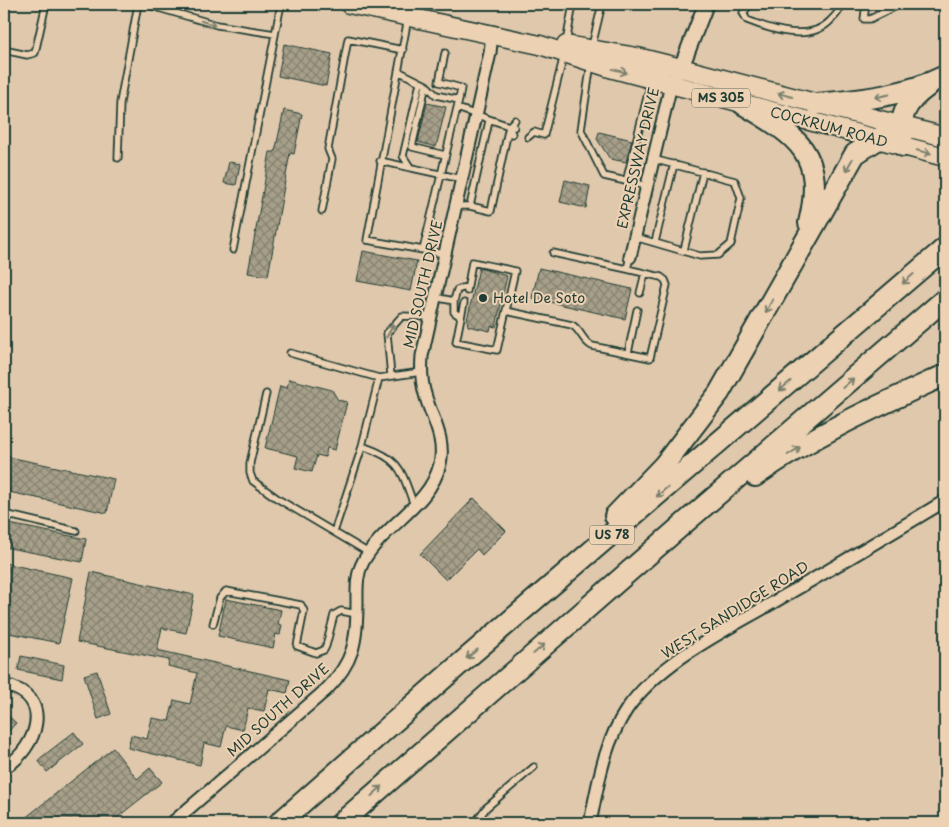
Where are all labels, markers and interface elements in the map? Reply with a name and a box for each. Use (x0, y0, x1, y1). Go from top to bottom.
one-way arrow (200, 18, 216, 28)
one-way arrow (611, 66, 627, 76)
street label: EXPRESSWAY DRIVE (611, 85, 664, 231)
road number: MS 305 (692, 89, 750, 108)
one-way arrow (777, 90, 793, 99)
one-way arrow (875, 92, 891, 101)
street label: COCKRUM ROAD (768, 101, 890, 152)
one-way arrow (916, 148, 932, 157)
one-way arrow (843, 158, 853, 172)
street label: MID SOUTH DRIVE (398, 218, 448, 350)
one-way arrow (902, 274, 915, 285)
place label: Hotel De Soto (493, 287, 585, 308)
marker: Hotel De Soto (477, 292, 489, 304)
one-way arrow (763, 299, 773, 313)
one-way arrow (385, 323, 395, 338)
one-way arrow (841, 377, 854, 388)
one-way arrow (779, 380, 792, 391)
one-way arrow (787, 445, 801, 455)
one-way arrow (656, 486, 669, 497)
road number: US 78 (590, 526, 634, 544)
street label: WEST SANDIDGE ROAD (657, 556, 813, 664)
one-way arrow (532, 644, 545, 655)
one-way arrow (466, 649, 479, 660)
street label: MID SOUTH DRIVE (222, 658, 333, 761)
one-way arrow (371, 785, 384, 797)

